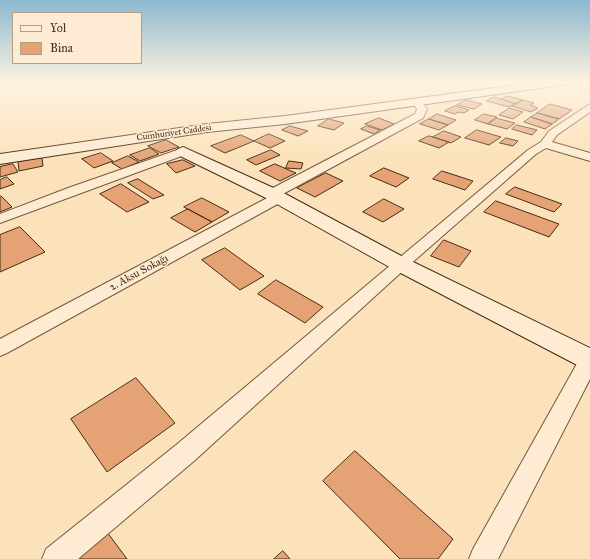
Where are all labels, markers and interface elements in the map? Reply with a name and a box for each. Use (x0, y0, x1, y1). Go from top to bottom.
legend (12, 12, 142, 64)
text: Yol (50, 21, 66, 35)
text: Bina (50, 41, 73, 55)
street label: Cumhuriyet Caddesi (136, 122, 212, 144)
street label: 2. Aksu Sokağı (107, 252, 171, 294)

